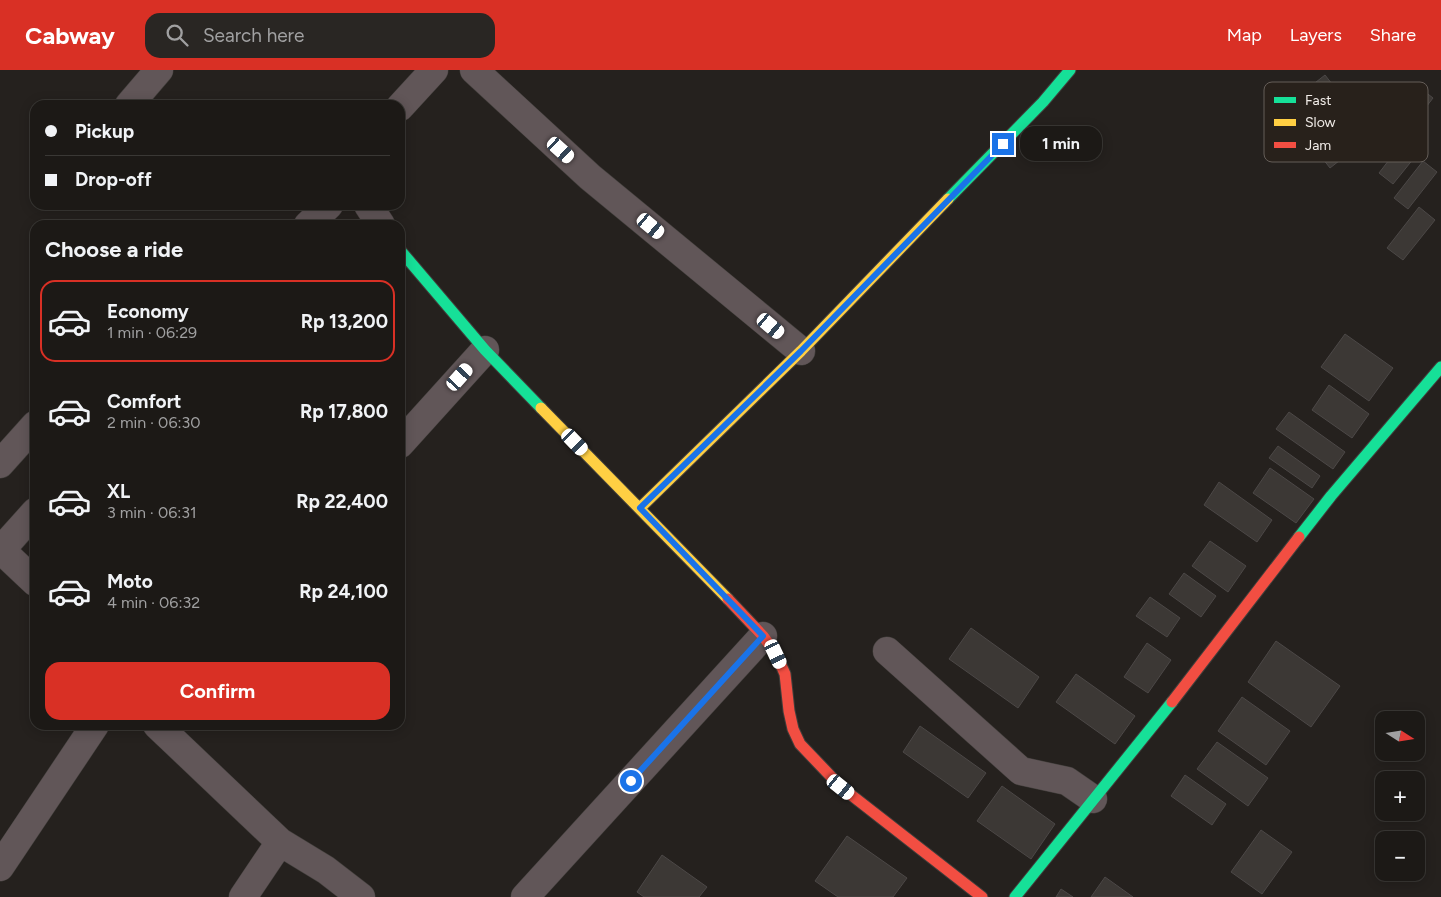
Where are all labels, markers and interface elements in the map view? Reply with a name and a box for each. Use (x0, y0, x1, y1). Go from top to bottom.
search box (145, 13, 495, 58)
text: Cabway (25, 21, 115, 50)
icon: search (163, 21, 191, 49)
text: Search here (203, 24, 304, 47)
text: Map (1227, 24, 1262, 46)
text: Layers (1290, 24, 1342, 46)
text: Share (1370, 24, 1416, 46)
legend (1264, 82, 1428, 162)
text: Fast (1305, 92, 1331, 109)
text: Slow (1305, 114, 1336, 131)
text: Pickup (75, 120, 134, 143)
callout: 1 min (1020, 126, 1103, 162)
route end (992, 133, 1014, 155)
car (544, 134, 577, 166)
text: 1 min (1042, 134, 1080, 153)
text: Jam (1305, 137, 1331, 154)
text: Drop-off (75, 168, 152, 191)
car (634, 211, 667, 241)
text: Choose a ride (45, 236, 183, 263)
icon: car (47, 299, 92, 344)
text: Economy (107, 300, 189, 323)
text: Rp 13,200 (301, 310, 388, 333)
car (754, 311, 787, 341)
text: 1 min · 06:29 (107, 323, 197, 342)
car (444, 361, 475, 393)
icon: car (47, 389, 92, 434)
text: Comfort (107, 390, 182, 413)
text: Rp 17,800 (300, 400, 388, 423)
text: 2 min · 06:30 (107, 413, 200, 432)
car (559, 426, 590, 458)
icon: car (47, 479, 92, 524)
text: XL (107, 480, 130, 503)
text: Rp 22,400 (296, 490, 388, 513)
text: 3 min · 06:31 (107, 503, 197, 522)
icon: car (47, 569, 92, 614)
text: Moto (107, 570, 153, 593)
text: Rp 24,100 (299, 580, 388, 603)
text: 4 min · 06:32 (107, 593, 200, 612)
car (762, 637, 789, 671)
button: Confirm (45, 662, 390, 720)
north arrow (1375, 711, 1425, 761)
map controls (1375, 711, 1425, 881)
route start (620, 770, 642, 792)
button: + (1375, 771, 1425, 821)
car (824, 772, 857, 802)
button: − (1375, 831, 1425, 881)

